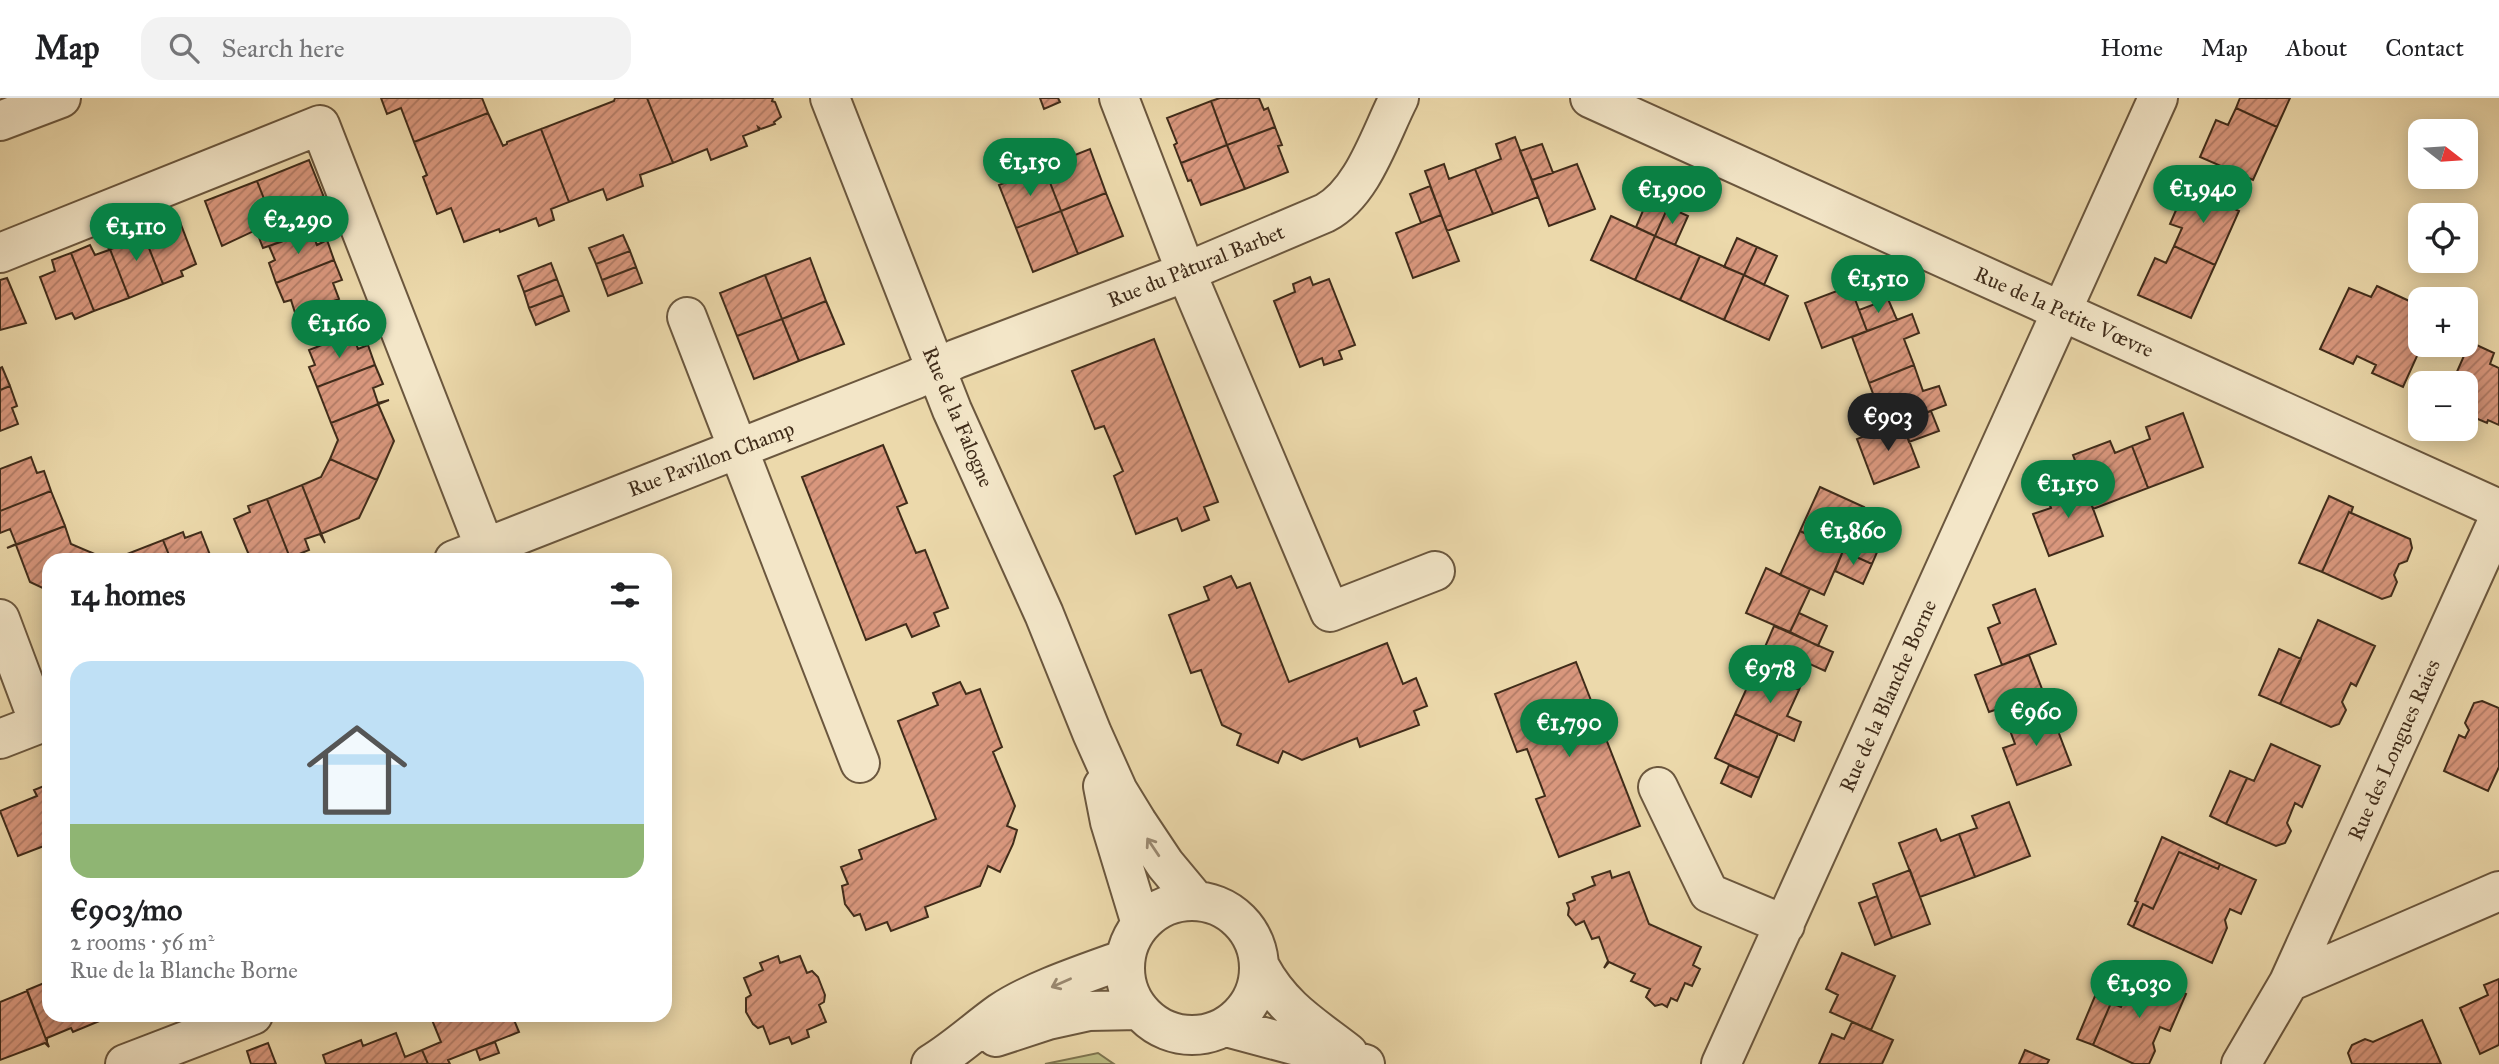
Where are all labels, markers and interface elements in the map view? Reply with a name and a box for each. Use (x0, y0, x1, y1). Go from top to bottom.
search box (141, 17, 631, 80)
text: Map (35, 28, 99, 68)
icon: search (165, 29, 203, 67)
text: Search here (221, 32, 345, 64)
text: Home (2100, 33, 2163, 63)
text: Map (2201, 33, 2248, 63)
text: About (2286, 33, 2347, 63)
text: Contact (2385, 33, 2464, 63)
north arrow (2408, 119, 2478, 189)
map controls (2408, 119, 2478, 441)
pin: €1,150 (973, 139, 1087, 198)
text: €1,150 (999, 147, 1061, 175)
pin: €1,900 (1615, 166, 1729, 226)
pin: €1,940 (2146, 166, 2260, 225)
text: €1,940 (2169, 174, 2237, 202)
text: €1,900 (1638, 175, 1706, 203)
pin: €2,290 (241, 197, 355, 256)
button: locate (2408, 203, 2478, 273)
pin: €1,110 (79, 204, 193, 263)
text: €2,290 (264, 205, 332, 233)
text: €1,110 (106, 212, 166, 240)
street label: Rue du Pâtural Barbet (1104, 218, 1289, 313)
pin: €1,510 (1821, 256, 1935, 315)
street label: Rue de la Petite Vœvre (1970, 261, 2158, 363)
text: €1,510 (1847, 264, 1909, 292)
button: + (2408, 287, 2478, 357)
pin: €1,160 (282, 300, 396, 360)
text: €1,160 (307, 309, 371, 337)
street label: Rue de la Falogne (917, 343, 999, 491)
button: − (2408, 371, 2478, 441)
pin: €903 (1847, 394, 1929, 453)
text: €903 (1864, 402, 1912, 430)
street label: Rue Pavillon Champ (624, 415, 798, 503)
pin: €1,150 (2011, 460, 2125, 520)
text: €1,150 (2037, 469, 2099, 497)
pin: €1,860 (1796, 508, 1910, 567)
text: €1,860 (1820, 516, 1886, 544)
icon: filters (606, 576, 644, 614)
text: 14 homes (70, 577, 185, 613)
street label: Rue de la Blanche Borne (1834, 595, 1942, 796)
pin: €978 (1729, 646, 1811, 705)
text: €978 (1745, 654, 1795, 682)
street label: Rue des Longues Raies (2342, 655, 2446, 845)
pin: €960 (1995, 688, 2077, 748)
text: €960 (2010, 697, 2062, 725)
pin: €1,790 (1512, 700, 1626, 759)
icon: home (294, 707, 420, 833)
text: €1,790 (1536, 708, 1602, 736)
one-way arrow (1146, 837, 1160, 857)
text: €903/mo (70, 892, 182, 928)
text: 2 rooms · 56 m² (70, 928, 214, 956)
text: Rue de la Blanche Borne (70, 956, 298, 984)
pin: €1,030 (2082, 960, 2196, 1020)
text: €1,030 (2107, 969, 2171, 997)
one-way arrow (1051, 977, 1073, 990)

